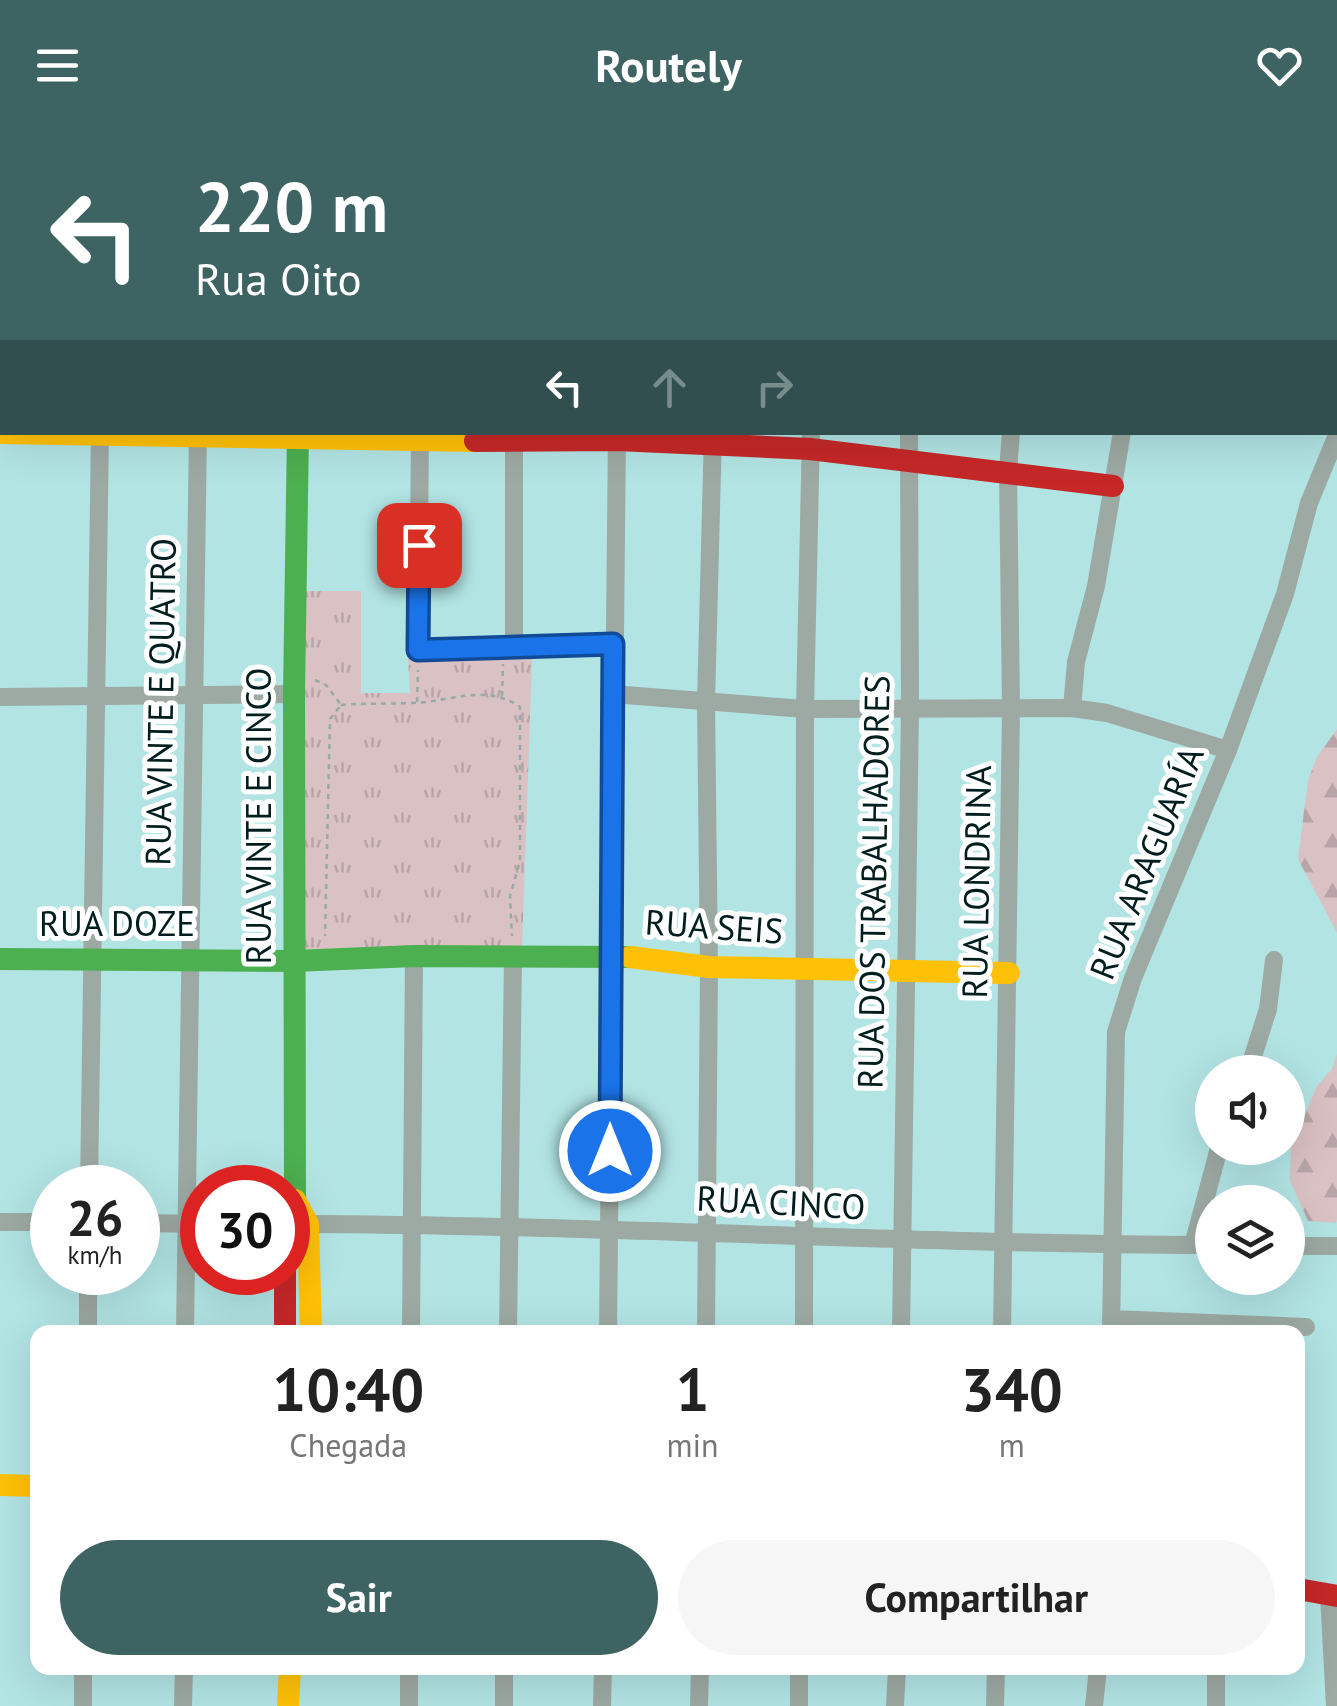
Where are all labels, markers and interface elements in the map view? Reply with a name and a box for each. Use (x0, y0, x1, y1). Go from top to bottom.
text: Routely (595, 36, 742, 94)
icon: menu (30, 38, 85, 93)
icon: heart (1252, 38, 1307, 93)
text: 220 m (195, 161, 388, 251)
icon: left (30, 170, 160, 300)
text: Rua Oito (195, 249, 362, 307)
icon: left (537, 360, 592, 415)
icon: ahead (642, 360, 697, 415)
icon: right (747, 360, 802, 415)
pin (377, 503, 462, 588)
icon: arrive (392, 518, 447, 573)
street label: RUA VINTE E QUATRO (134, 538, 186, 866)
street label: RUA VINTE E CINCO (235, 668, 281, 964)
street label: RUA DOS TRABALHADORES (846, 675, 900, 1089)
street label: RUA ARAGUARÍA (1078, 739, 1214, 986)
street label: RUA LONDRINA (951, 764, 1001, 999)
street label: RUA SEIS (644, 898, 785, 954)
street label: RUA DOZE (39, 900, 195, 946)
map controls (1195, 1055, 1305, 1295)
button: sound (1195, 1055, 1305, 1165)
position arrow (558, 1099, 662, 1203)
speed limit sign: 30 (180, 1165, 310, 1295)
street label: RUA CINCO (696, 1175, 867, 1229)
text: 26 (67, 1185, 123, 1250)
button: layers (1195, 1185, 1305, 1295)
text: km/h (68, 1239, 122, 1271)
text: 10:40 (272, 1350, 424, 1428)
text: 1 (676, 1350, 710, 1428)
text: 340 (961, 1350, 1063, 1428)
text: Chegada (289, 1424, 407, 1466)
text: min (667, 1424, 719, 1466)
text: m (999, 1424, 1025, 1466)
button: Sair (60, 1540, 658, 1655)
button: Compartilhar (678, 1540, 1275, 1655)

